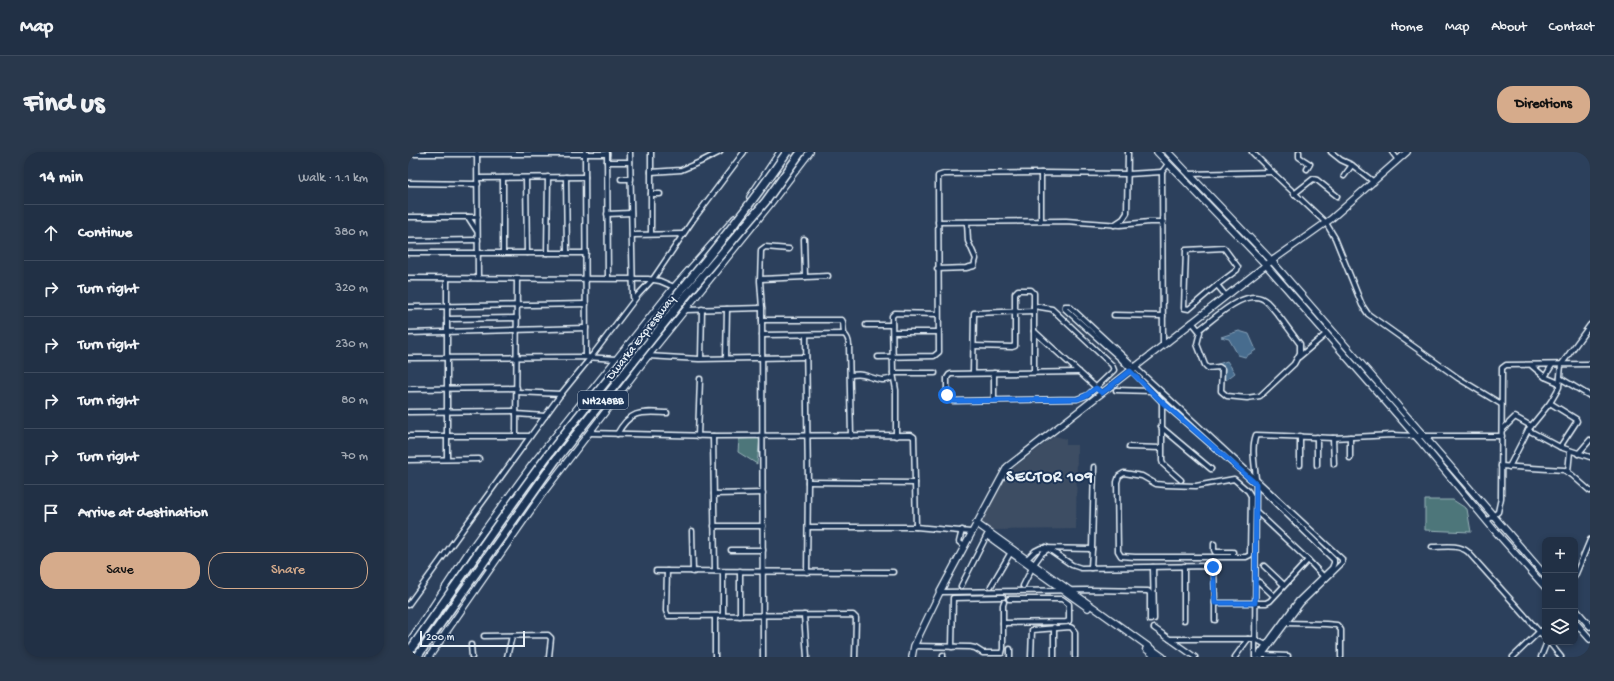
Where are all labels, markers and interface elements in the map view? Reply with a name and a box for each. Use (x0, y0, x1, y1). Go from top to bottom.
text: Map (20, 16, 53, 39)
text: Home (1391, 19, 1423, 36)
text: Map (1445, 19, 1469, 36)
text: About (1491, 19, 1527, 36)
text: Contact (1549, 19, 1594, 36)
button: Directions (1497, 86, 1590, 123)
text: Find us (24, 88, 104, 121)
text: 14 min (40, 168, 83, 188)
text: Walk · 1.1 km (298, 171, 368, 186)
icon: ahead (40, 222, 62, 244)
text: Continue (78, 224, 132, 242)
text: 380 m (334, 225, 368, 240)
icon: right (40, 278, 62, 300)
text: Turn right (78, 280, 138, 298)
text: 320 m (335, 281, 368, 296)
street label: Dwarka Expressway (604, 293, 679, 384)
icon: right (40, 334, 62, 356)
text: Turn right (78, 336, 138, 354)
text: 230 m (335, 337, 368, 352)
route start (938, 386, 956, 404)
icon: right (40, 390, 62, 412)
road number: NH248BB (578, 391, 628, 409)
text: Turn right (78, 392, 138, 410)
text: 80 m (341, 393, 368, 408)
icon: right (40, 446, 62, 468)
text: Turn right (78, 448, 138, 466)
text: 70 m (342, 449, 368, 464)
district label: SECTOR 109 (1006, 469, 1094, 488)
icon: arrive (40, 502, 62, 524)
text: Arrive at destination (78, 504, 208, 522)
map controls (1542, 537, 1578, 645)
button: + (1542, 537, 1578, 573)
button: Save (40, 552, 200, 589)
button: Share (208, 552, 368, 589)
route end (1204, 558, 1222, 576)
button: − (1542, 573, 1578, 609)
button: layers (1542, 609, 1578, 645)
scale bar (420, 629, 525, 648)
text: 200 m (426, 632, 454, 644)

